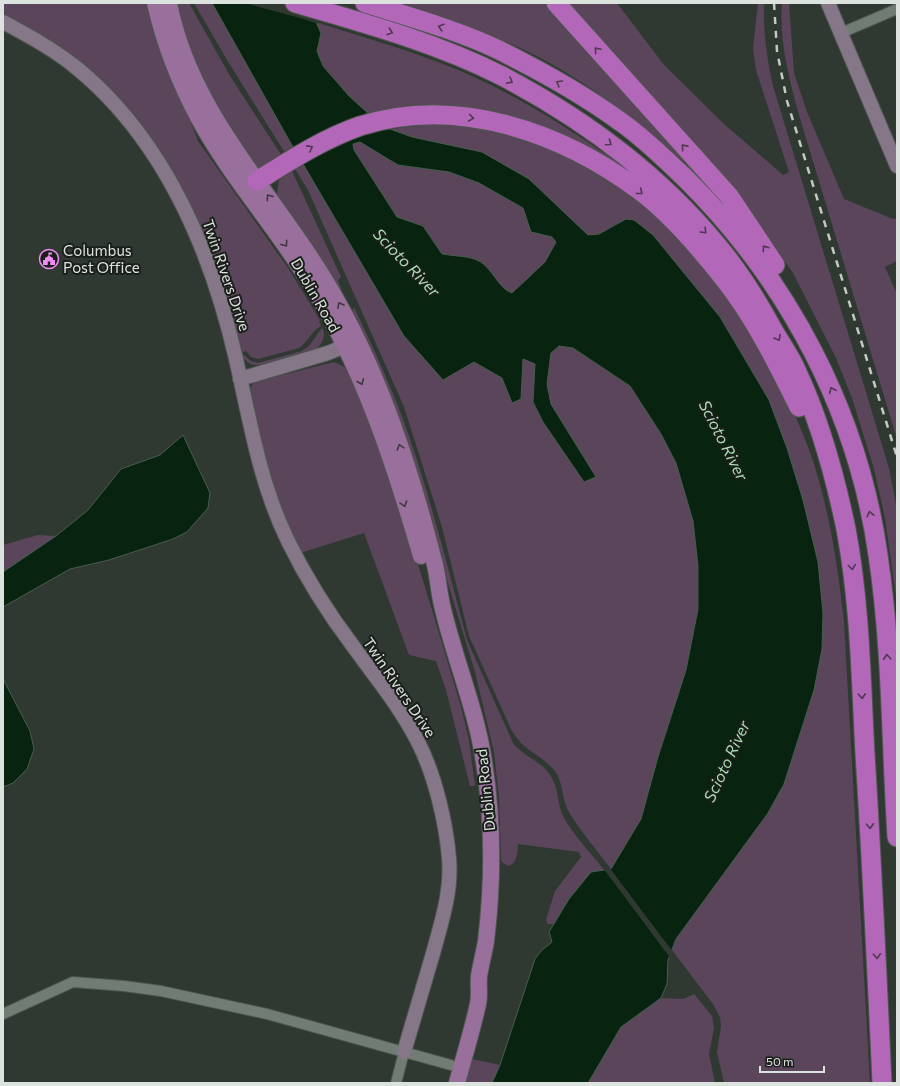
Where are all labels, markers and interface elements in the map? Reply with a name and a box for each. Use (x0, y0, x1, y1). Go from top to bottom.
one-way arrow (438, 24, 445, 32)
one-way arrow (386, 28, 393, 36)
one-way arrow (595, 47, 602, 54)
one-way arrow (506, 76, 513, 84)
one-way arrow (556, 80, 563, 87)
one-way arrow (468, 113, 475, 122)
one-way arrow (605, 138, 612, 146)
one-way arrow (682, 144, 689, 151)
one-way arrow (306, 145, 313, 153)
one-way arrow (635, 187, 642, 194)
one-way arrow (267, 194, 274, 201)
street label: Twin Rivers Drive (199, 217, 255, 333)
water label: Scioto River (370, 224, 445, 300)
one-way arrow (699, 226, 707, 234)
one-way arrow (280, 240, 288, 247)
place label: Columbus Post Office (63, 241, 140, 276)
one-way arrow (762, 245, 770, 252)
public building icon: Columbus Post Office (38, 248, 60, 270)
street label: Dublin Road (288, 255, 344, 335)
one-way arrow (337, 302, 345, 310)
one-way arrow (774, 334, 781, 341)
one-way arrow (356, 378, 364, 385)
one-way arrow (829, 386, 837, 394)
water label: Scioto River (696, 397, 753, 484)
one-way arrow (396, 444, 404, 451)
one-way arrow (400, 500, 408, 507)
one-way arrow (866, 511, 875, 518)
one-way arrow (847, 564, 856, 570)
street label: Twin Rivers Drive (360, 634, 440, 741)
one-way arrow (883, 654, 892, 660)
one-way arrow (858, 693, 867, 699)
water label: Scioto River (699, 717, 753, 805)
street label: Dublin Road (472, 748, 498, 832)
one-way arrow (865, 823, 874, 829)
one-way arrow (872, 953, 881, 959)
scale bar (760, 1048, 824, 1074)
text: 50 m (766, 1054, 794, 1068)

